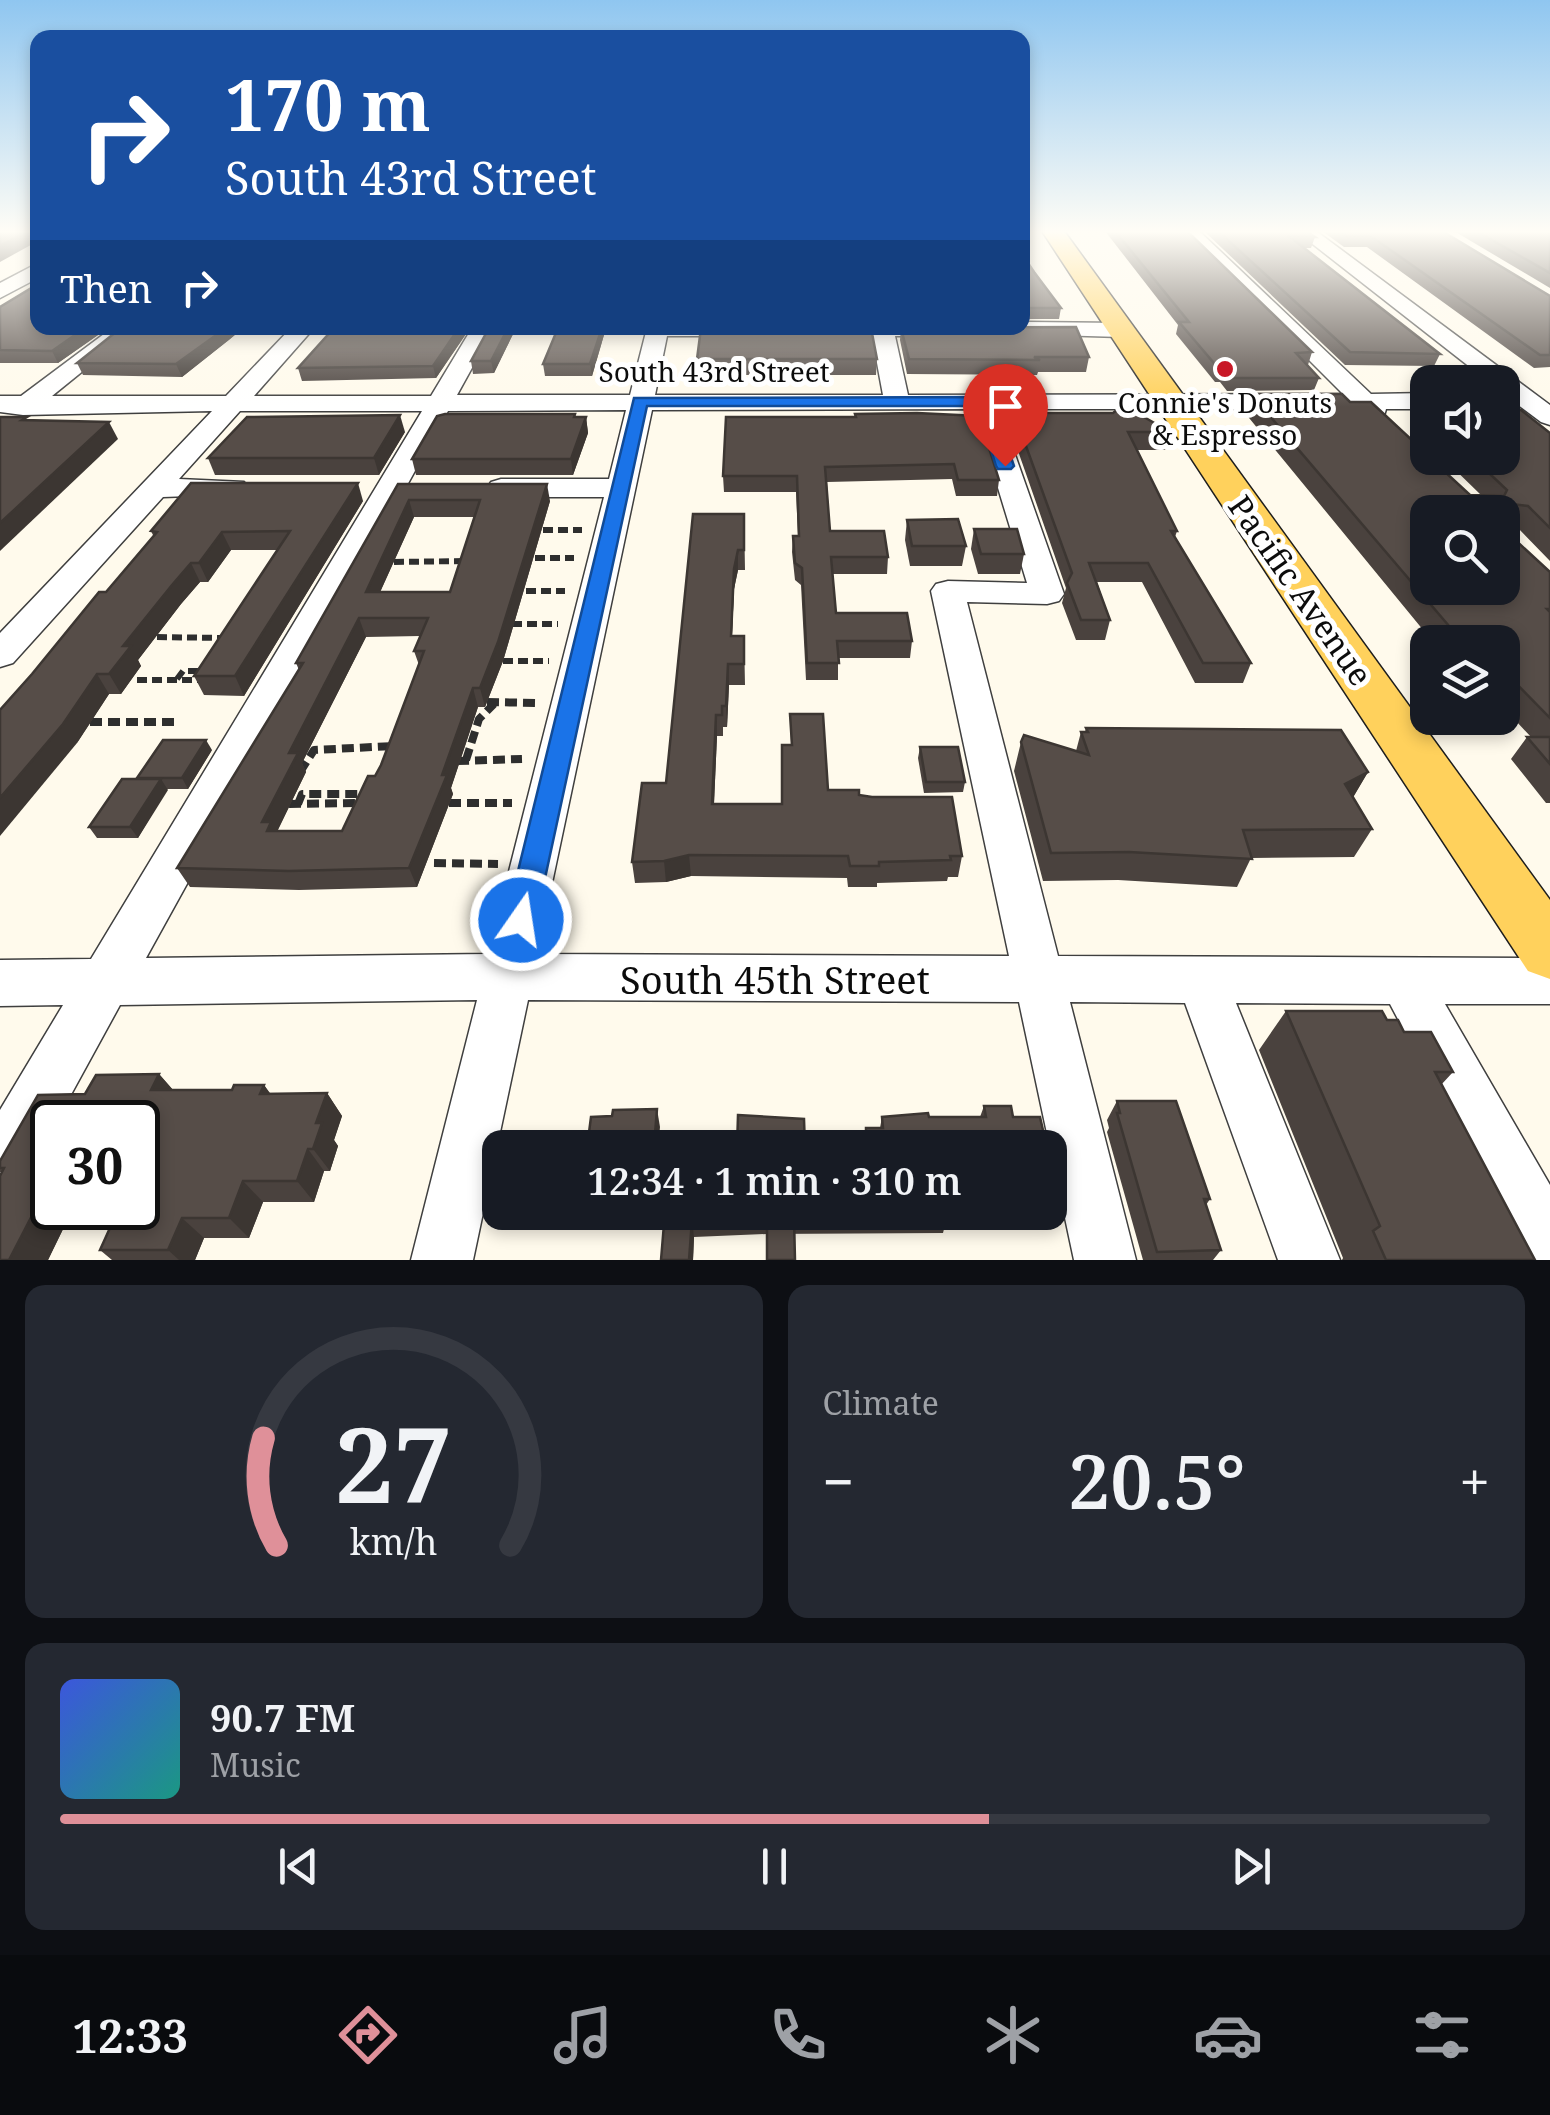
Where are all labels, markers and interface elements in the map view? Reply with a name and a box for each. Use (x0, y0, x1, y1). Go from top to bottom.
text: 170 m (225, 56, 431, 152)
icon: right (60, 70, 190, 200)
text: South 43rd Street (225, 147, 596, 208)
icon: right (172, 260, 227, 315)
text: Then (60, 262, 152, 314)
street label: South 43rd Street (598, 352, 830, 390)
marker: Connie's Donuts & Espresso (1214, 358, 1236, 380)
pin (963, 364, 1048, 467)
map controls (1410, 365, 1520, 735)
button: sound (1410, 365, 1520, 475)
icon: arrive (978, 379, 1033, 434)
place label: Connie's Donuts & Espresso (1118, 383, 1332, 453)
street label: Pacific Avenue (1219, 486, 1383, 694)
button: search (1410, 495, 1520, 605)
button: layers (1410, 625, 1520, 735)
position arrow (469, 868, 573, 972)
street label: South 45th Street (620, 953, 930, 1005)
speed limit sign: 30 (30, 1100, 160, 1230)
text: 12:34 · 1 min · 310 m (587, 1154, 962, 1206)
text: Climate (823, 1381, 939, 1424)
text: 27 (335, 1392, 453, 1533)
text: 20.5° (1068, 1429, 1246, 1531)
text: − (823, 1443, 854, 1518)
text: + (1459, 1443, 1490, 1518)
text: km/h (350, 1517, 438, 1565)
text: 90.7 FM (210, 1691, 355, 1743)
text: Music (210, 1743, 301, 1786)
icon: previous (271, 1839, 326, 1894)
icon: pause (747, 1839, 802, 1894)
icon: next (1224, 1839, 1279, 1894)
icon: directions (333, 2000, 403, 2070)
icon: music (548, 2000, 618, 2070)
icon: phone (763, 2000, 833, 2070)
icon: climate (978, 2000, 1048, 2070)
icon: car (1193, 2000, 1263, 2070)
icon: filters (1407, 2000, 1477, 2070)
text: 12:33 (72, 2005, 188, 2066)

